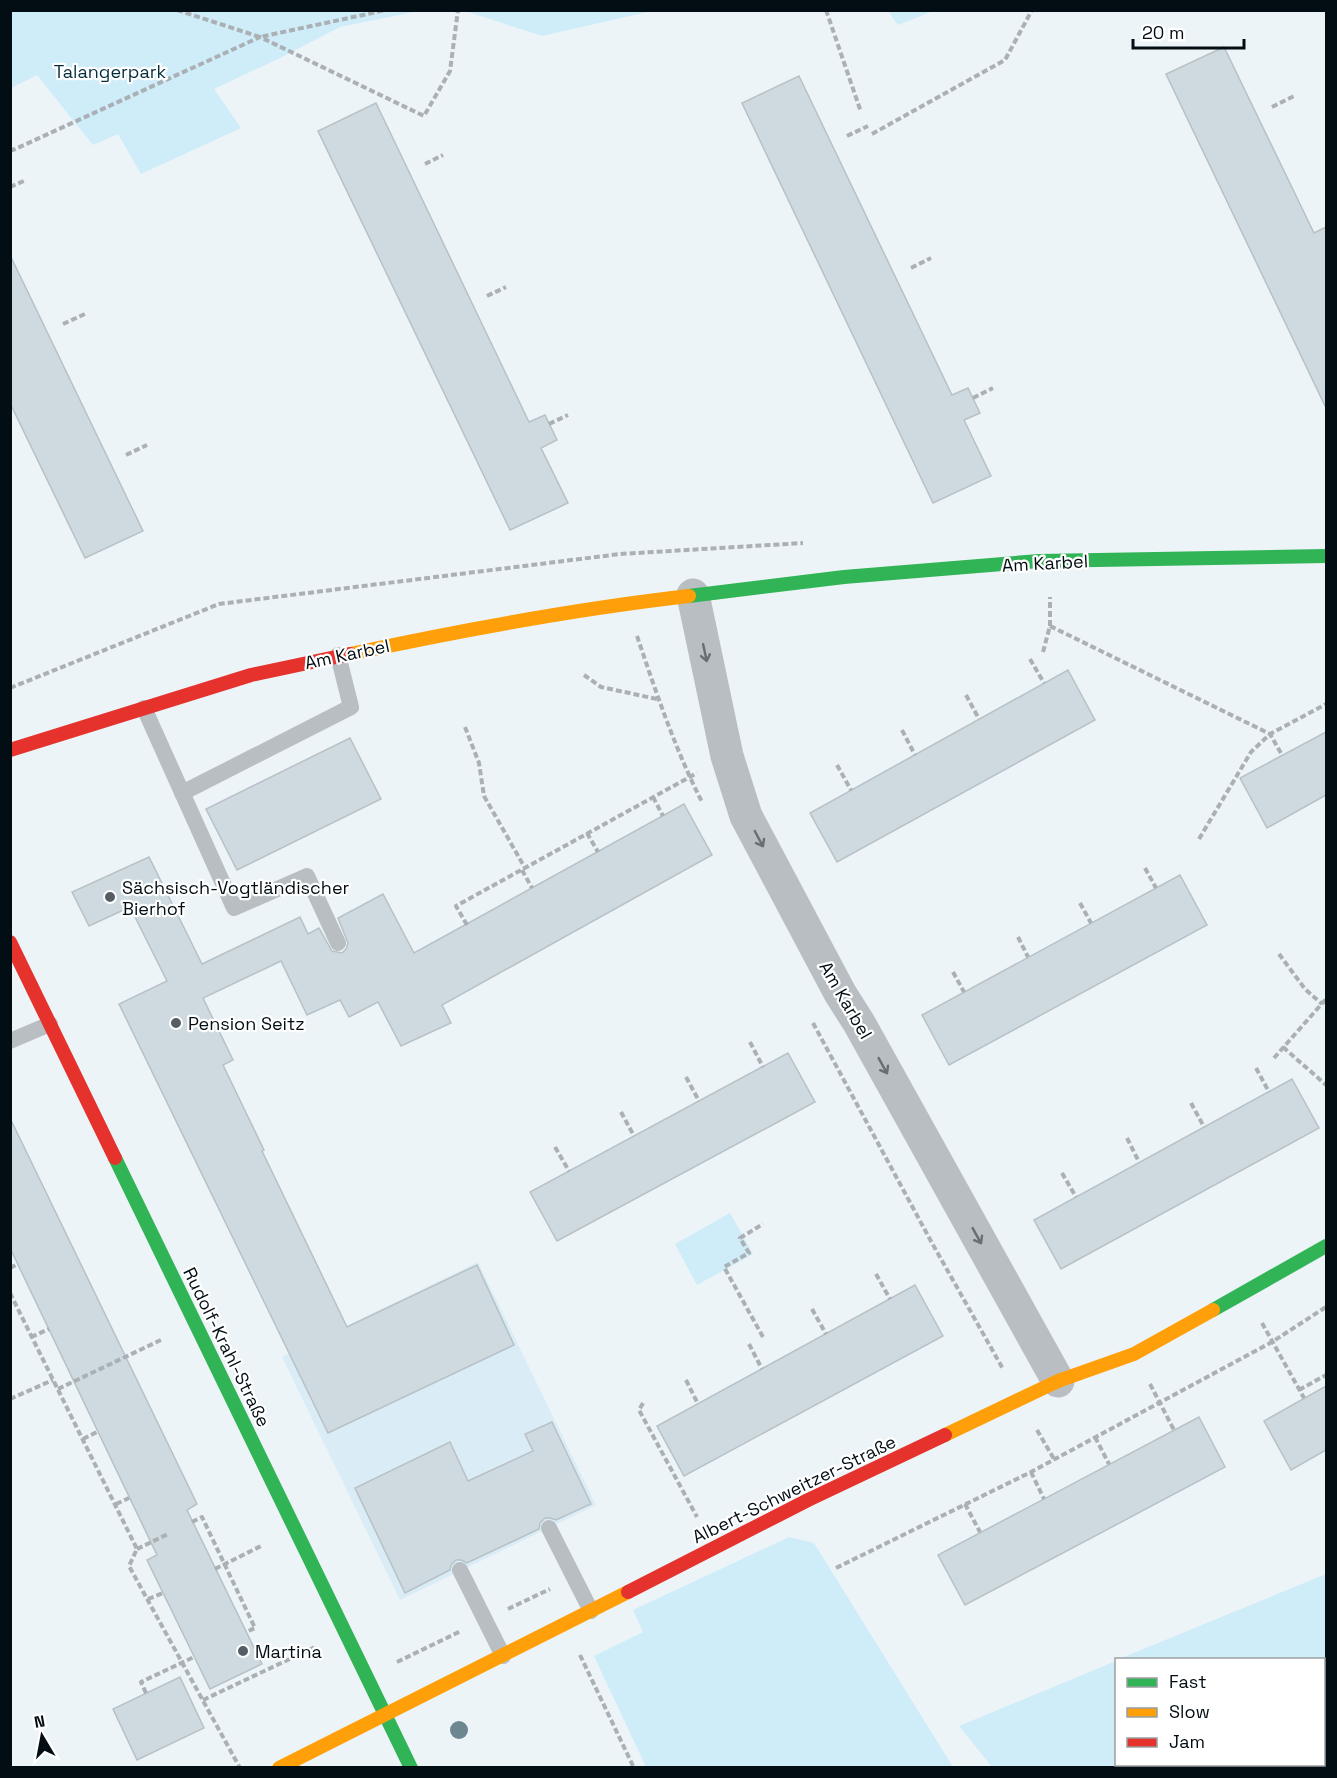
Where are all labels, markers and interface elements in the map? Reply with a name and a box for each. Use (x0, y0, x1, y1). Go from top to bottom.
scale bar (1133, 12, 1244, 50)
text: 20 m (1142, 21, 1185, 44)
park label: Talangerpark (54, 60, 167, 83)
street label: Am Karbel (1001, 549, 1089, 577)
street label: Am Karbel (302, 634, 392, 674)
one-way arrow (700, 642, 711, 662)
one-way arrow (753, 830, 765, 847)
place label: Sächsisch-Vogtländischer Bierhof (122, 876, 350, 920)
marker: Sächsisch-Vogtländischer Bierhof (103, 890, 117, 904)
street label: Am Karbel (814, 957, 878, 1043)
place label: Pension Seitz (188, 1012, 305, 1035)
marker: Pension Seitz (169, 1016, 183, 1030)
one-way arrow (877, 1057, 889, 1074)
one-way arrow (971, 1228, 983, 1245)
street label: Rudolf-Krahl-Straße (178, 1263, 276, 1431)
street label: Albert-Schweitzer-Straße (688, 1430, 900, 1548)
place label: Martina (255, 1640, 322, 1663)
marker: Martina (236, 1644, 250, 1658)
legend (1115, 1658, 1325, 1766)
text: Fast (1169, 1670, 1206, 1693)
text: Slow (1169, 1700, 1210, 1723)
north arrow (12, 1706, 72, 1766)
text: N (32, 1710, 47, 1733)
text: Jam (1169, 1730, 1205, 1753)

